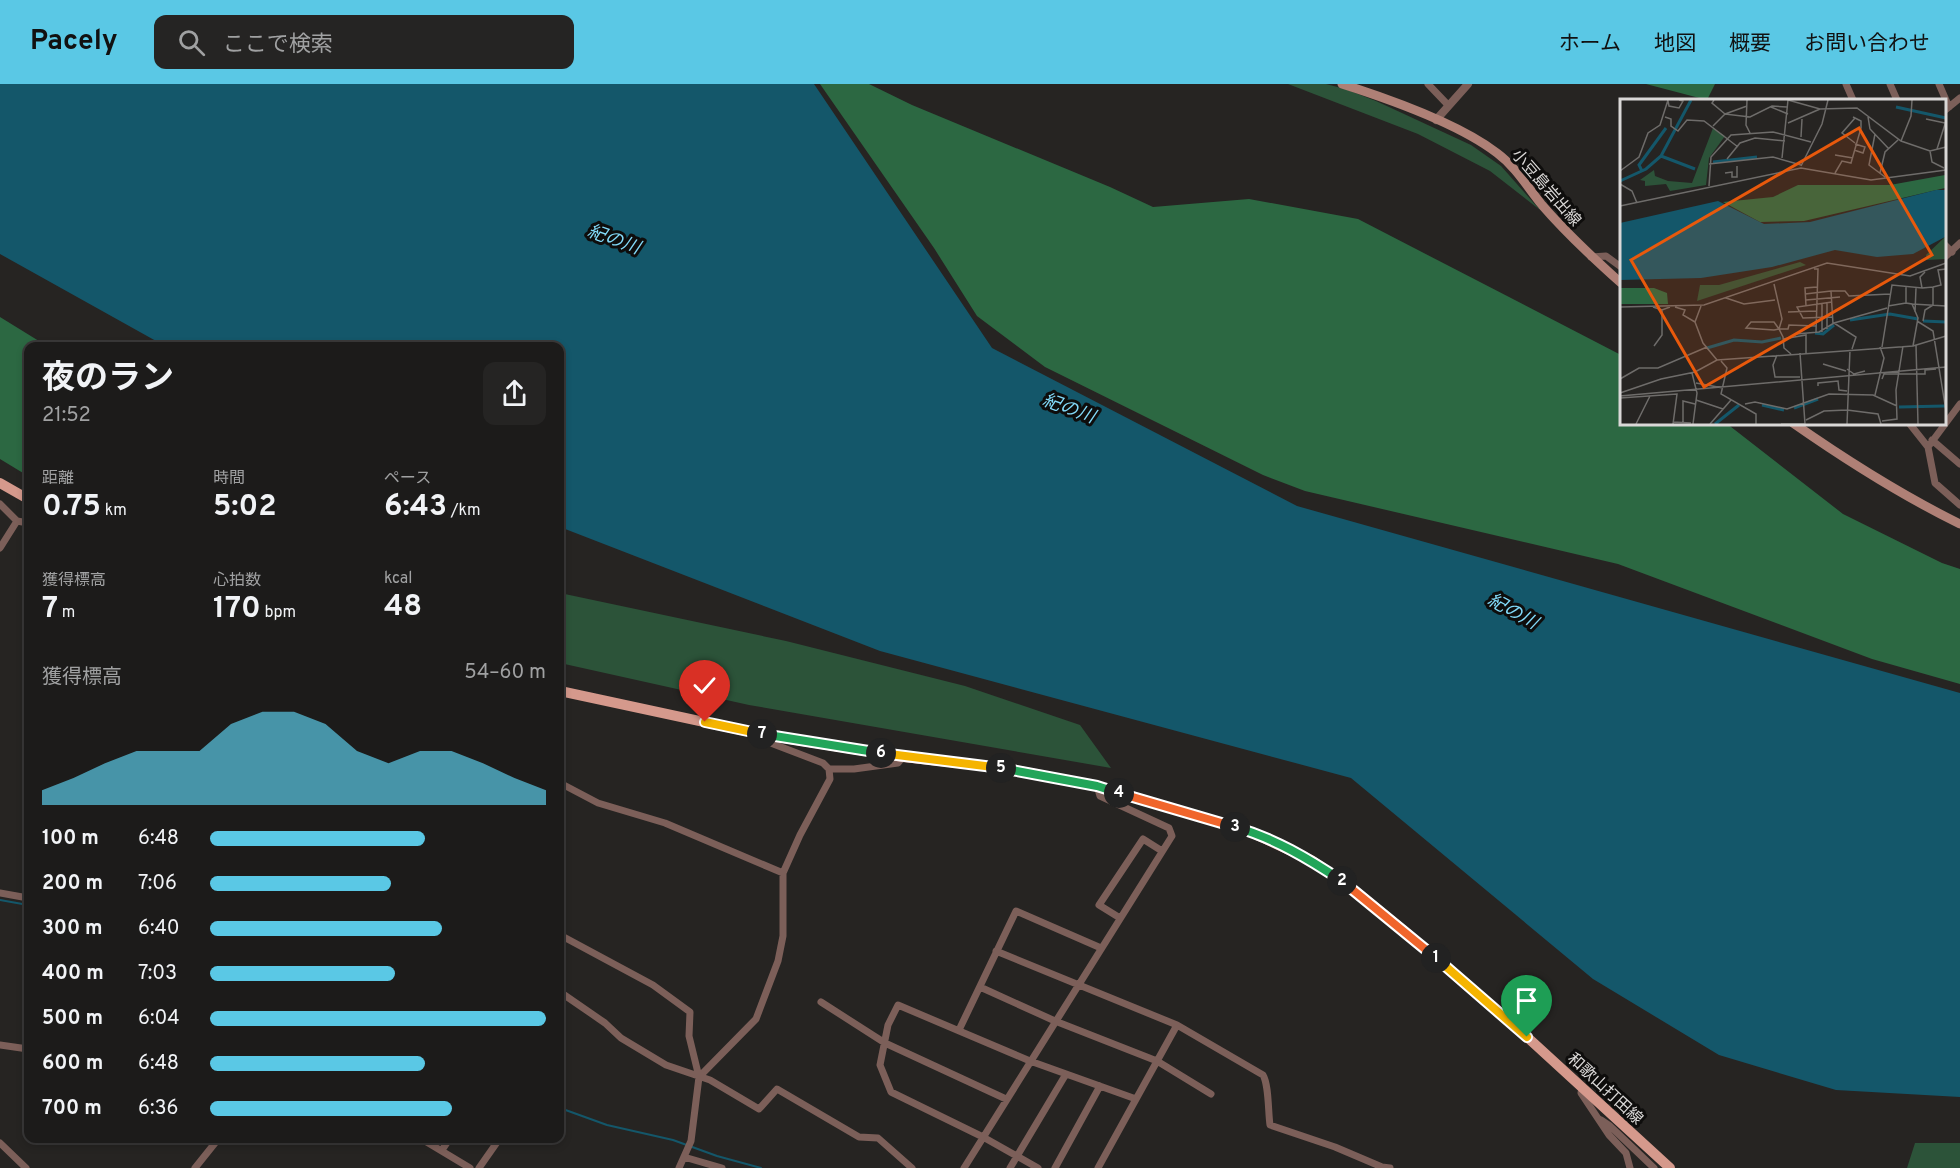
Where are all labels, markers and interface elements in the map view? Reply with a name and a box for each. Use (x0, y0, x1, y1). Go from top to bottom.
search box (154, 15, 574, 69)
text: Pacely (30, 24, 118, 60)
icon: search (175, 26, 208, 59)
text: ホーム (1559, 31, 1621, 58)
text: 地図 (1654, 31, 1696, 58)
text: 概要 (1729, 31, 1771, 58)
text: お問い合わせ (1804, 31, 1930, 58)
text: ここで検索 (223, 32, 333, 59)
inset map (1620, 99, 1945, 424)
street label: 小豆島岩出線 (1506, 146, 1585, 231)
water label: 紀の川 (584, 220, 645, 261)
text: 夜のラン (42, 359, 174, 401)
button: share (483, 362, 546, 425)
water label: 紀の川 (1039, 389, 1100, 430)
text: 21:52 (42, 403, 91, 429)
text: 距離 (42, 469, 74, 489)
text: 時間 (213, 469, 245, 489)
text: ペース (384, 469, 431, 489)
text: 0.75 (42, 489, 101, 526)
text: 5:02 (213, 489, 277, 526)
text: 6:43 (384, 489, 447, 526)
text: km (101, 501, 127, 521)
text: /km (447, 501, 481, 521)
text: kcal (384, 569, 412, 589)
text: 獲得標高 (42, 571, 106, 591)
text: 心拍数 (213, 571, 261, 591)
text: 48 (384, 589, 422, 626)
water label: 紀の川 (1483, 589, 1543, 636)
text: 7 (42, 591, 58, 628)
text: 170 (213, 591, 261, 628)
text: m (58, 603, 75, 623)
text: bpm (261, 603, 296, 623)
text: 54–60 m (464, 660, 546, 686)
pin (679, 660, 730, 722)
text: 獲得標高 (42, 665, 122, 691)
icon: check (688, 669, 721, 702)
pin: 7 (747, 719, 777, 749)
text: 7 (758, 724, 766, 744)
pin: 6 (866, 738, 896, 768)
text: 6 (876, 743, 886, 763)
pin: 5 (986, 753, 1016, 783)
text: 5 (996, 758, 1006, 778)
pin: 4 (1104, 778, 1134, 808)
text: 4 (1114, 783, 1124, 803)
pin: 3 (1220, 812, 1250, 842)
text: 3 (1230, 817, 1240, 837)
text: 100 m (42, 826, 99, 852)
text: 6:48 (138, 826, 179, 852)
pin: 2 (1327, 866, 1357, 896)
text: 200 m (42, 871, 103, 897)
text: 7:06 (138, 871, 177, 897)
text: 2 (1337, 871, 1347, 891)
text: 300 m (42, 916, 103, 942)
text: 6:40 (138, 916, 180, 942)
pin: 1 (1421, 943, 1451, 973)
text: 1 (1433, 948, 1439, 968)
text: 400 m (42, 961, 104, 987)
text: 7:03 (138, 961, 177, 987)
pin (1501, 975, 1552, 1037)
icon: arrive (1510, 984, 1543, 1017)
text: 500 m (42, 1006, 103, 1032)
text: 6:04 (138, 1006, 180, 1032)
street label: 和歌山打田線 (1563, 1049, 1647, 1130)
text: 600 m (42, 1051, 103, 1077)
text: 6:48 (138, 1051, 179, 1077)
text: 700 m (42, 1096, 102, 1122)
text: 6:36 (138, 1096, 178, 1122)

